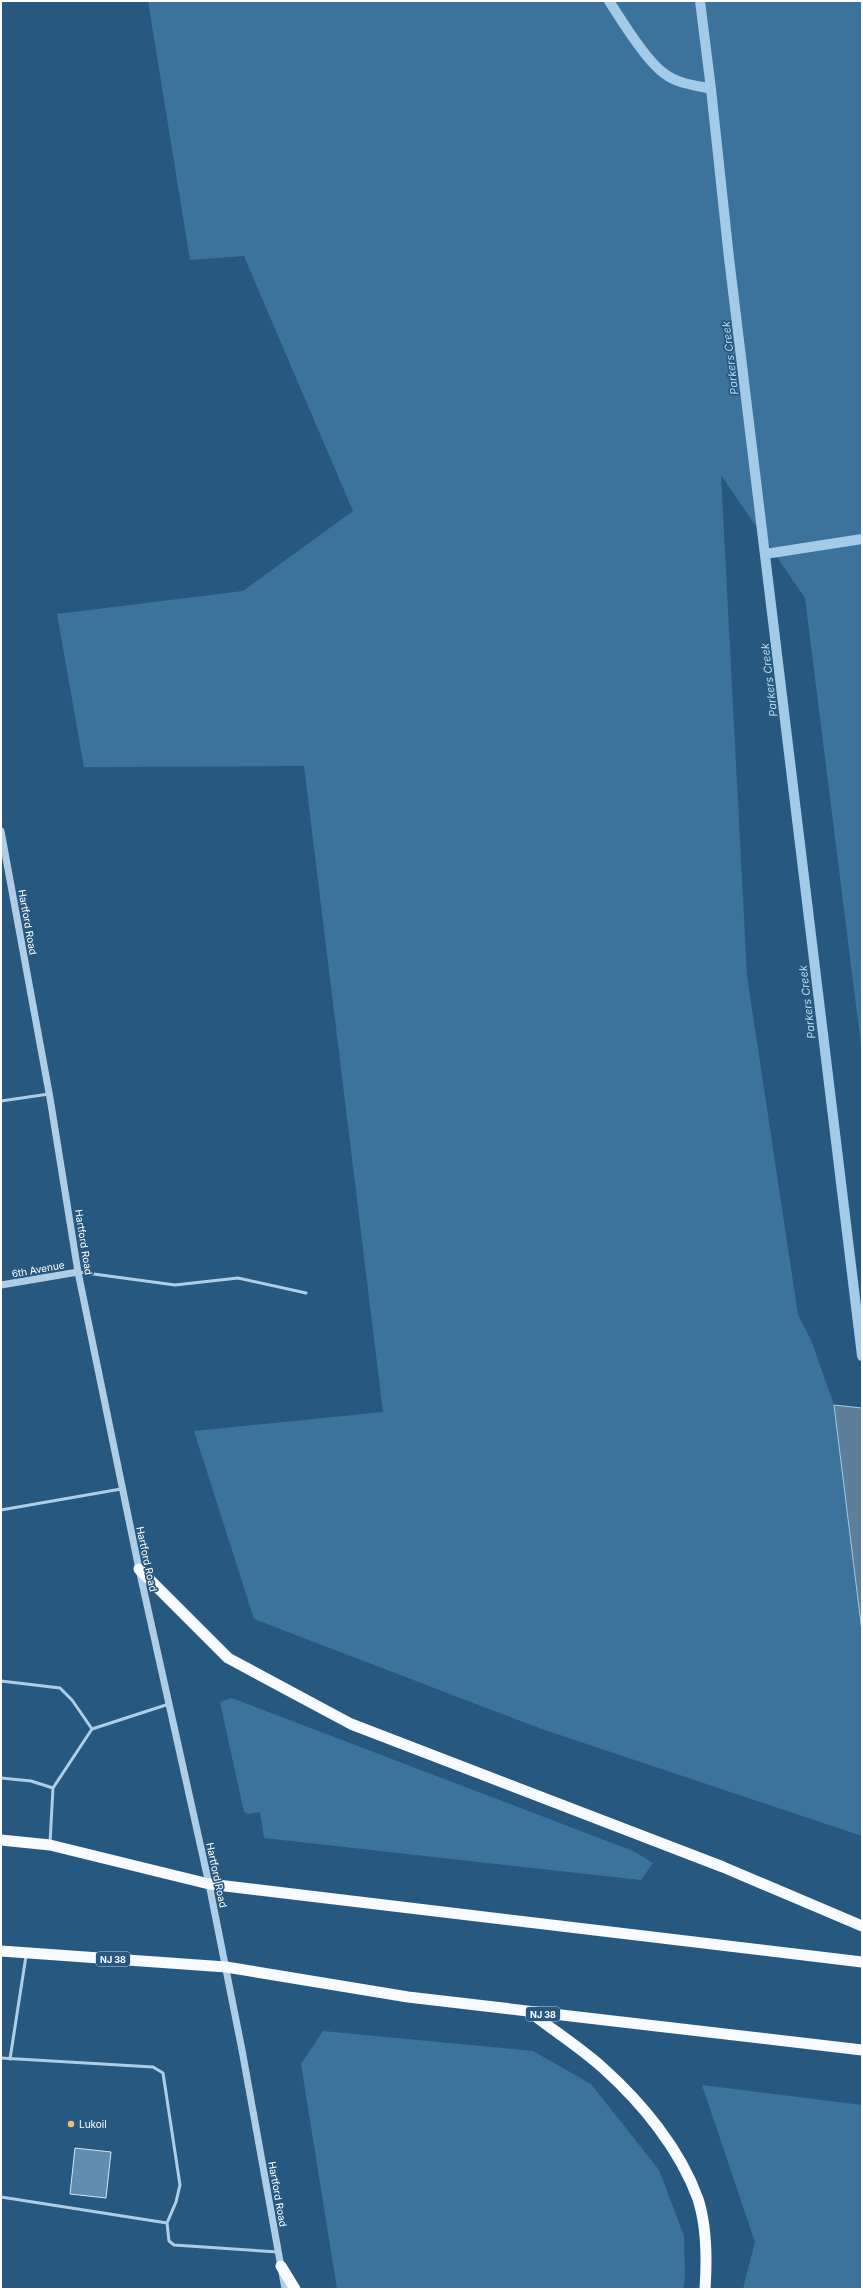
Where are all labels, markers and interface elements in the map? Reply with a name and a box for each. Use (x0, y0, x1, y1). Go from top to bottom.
water label: Parkers Creek (718, 320, 741, 396)
water label: Parkers Creek (757, 642, 780, 718)
street label: Hartford Road (16, 888, 40, 956)
water label: Parkers Creek (795, 964, 818, 1040)
street label: Hartford Road (73, 1208, 95, 1276)
street label: 6th Avenue (11, 1258, 65, 1280)
street label: Hartford Road (134, 1525, 160, 1593)
street label: Hartford Road (204, 1841, 230, 1909)
road number: NJ 38 (96, 1952, 130, 1966)
road number: NJ 38 (526, 2007, 560, 2021)
place label: Lukoil (79, 2118, 107, 2130)
marker: Lukoil (66, 2119, 76, 2129)
street label: Hartford Road (266, 2160, 290, 2228)

